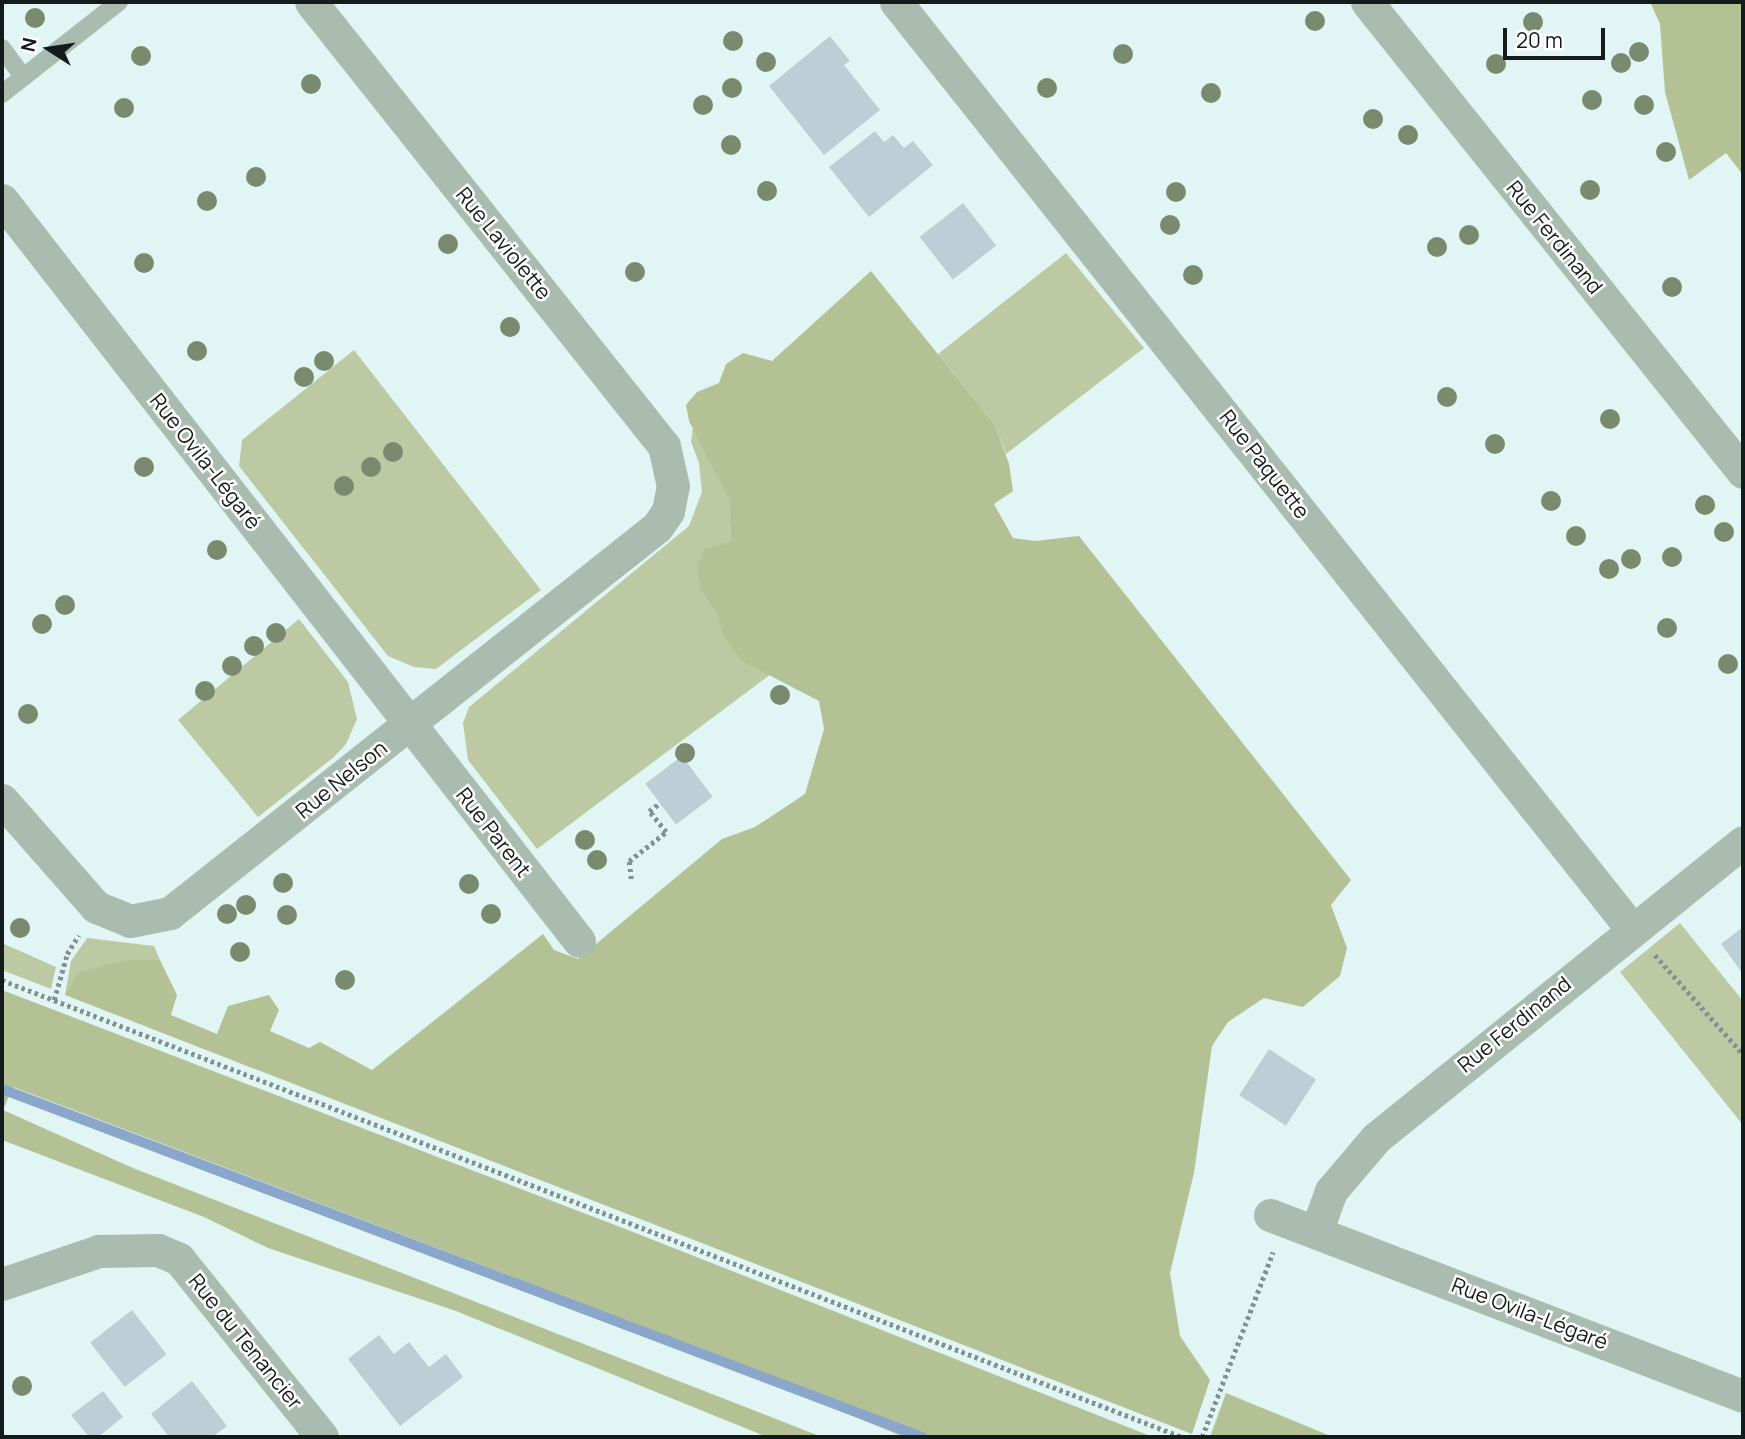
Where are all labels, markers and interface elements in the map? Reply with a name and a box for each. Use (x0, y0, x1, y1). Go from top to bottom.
north arrow (14, 14, 84, 84)
scale bar (1507, 14, 1608, 58)
text: 20 m (1516, 26, 1563, 54)
text: N (14, 35, 43, 54)
street label: Rue Ferdinand (1502, 175, 1608, 299)
street label: Rue Laviolette (451, 182, 557, 304)
street label: Rue Ovila-Légaré (145, 388, 267, 534)
street label: Rue Paquette (1215, 405, 1315, 523)
street label: Rue Nelson (290, 735, 392, 823)
street label: Rue Parent (451, 782, 537, 882)
street label: Rue Ferdinand (1452, 971, 1576, 1077)
street label: Rue du Tenancier (184, 1268, 308, 1414)
street label: Rue Ovila-Légaré (1448, 1272, 1612, 1354)

